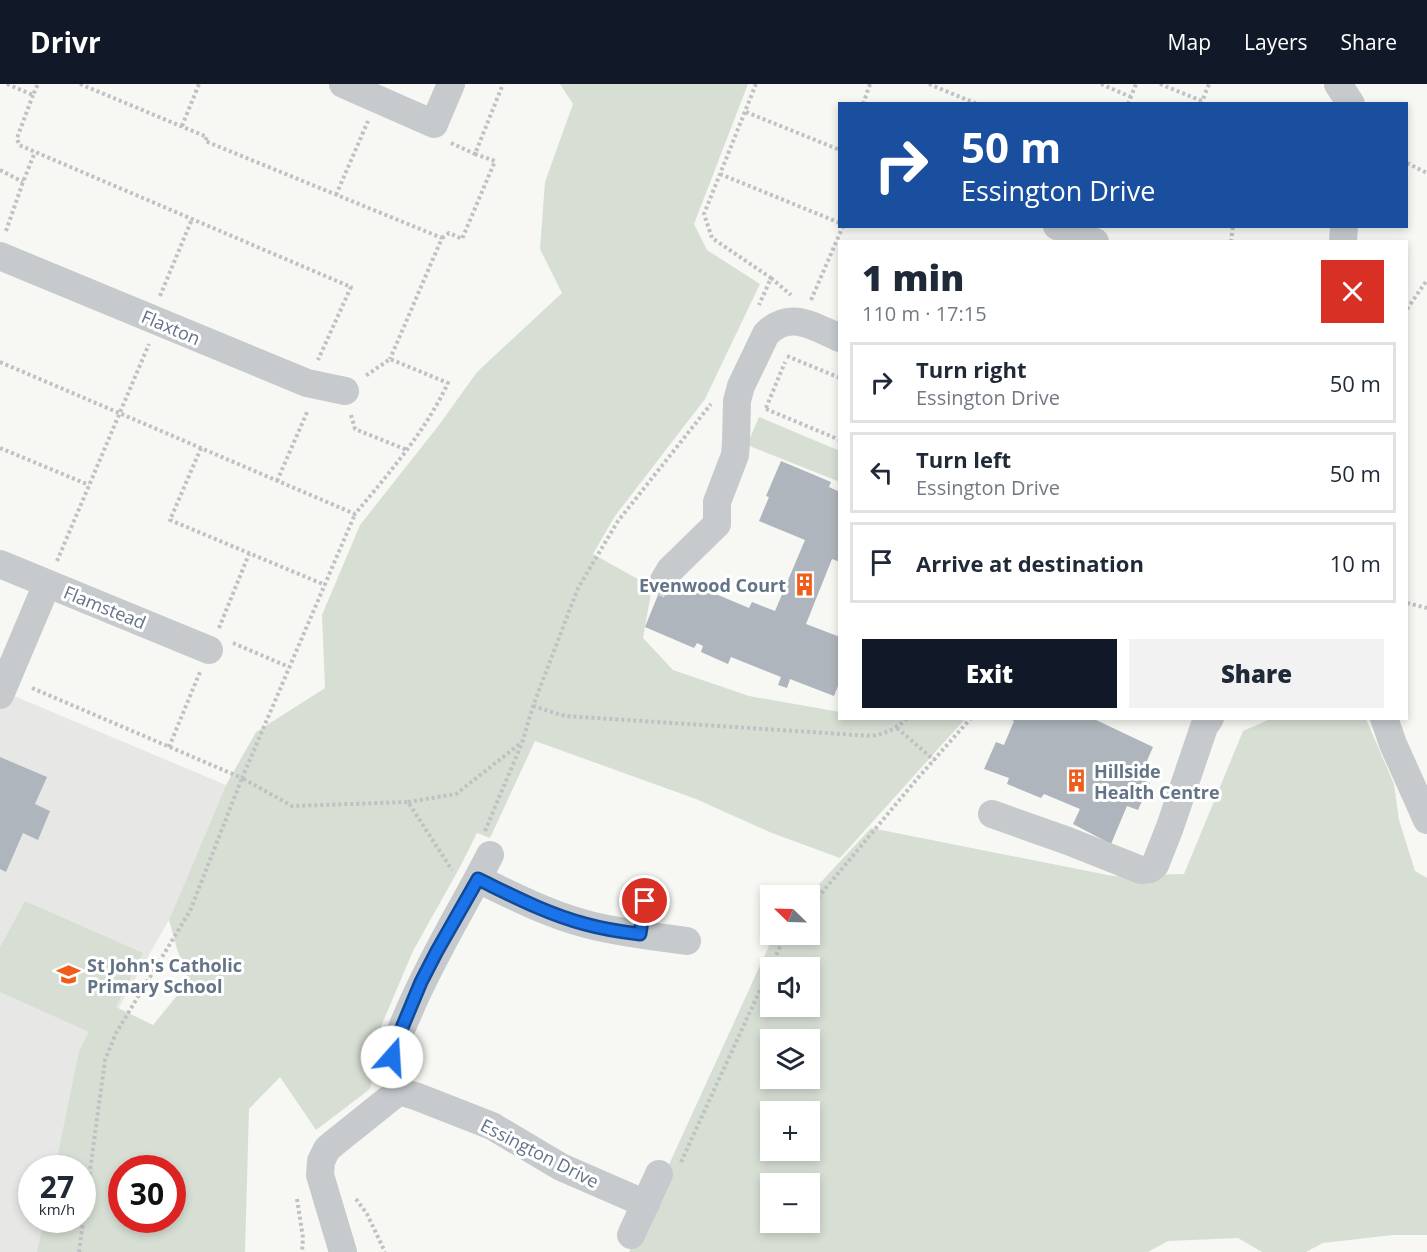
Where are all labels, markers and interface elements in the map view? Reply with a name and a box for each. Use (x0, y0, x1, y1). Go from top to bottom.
text: Drivr (30, 23, 101, 61)
text: Map (1168, 28, 1211, 56)
text: Layers (1244, 28, 1308, 56)
text: Share (1341, 28, 1397, 56)
text: 50 m (961, 118, 1061, 175)
icon: right (862, 126, 940, 204)
text: Essington Drive (961, 172, 1155, 209)
text: 1 min (862, 253, 964, 302)
button: close (1321, 260, 1384, 323)
text: 110 m · 17:15 (862, 300, 987, 327)
street label: Flaxton (138, 304, 204, 350)
text: Turn right (916, 354, 1027, 384)
icon: right (865, 366, 898, 399)
text: 50 m (1330, 368, 1381, 398)
text: Essington Drive (916, 384, 1060, 411)
text: Turn left (916, 444, 1011, 474)
icon: left (865, 456, 898, 489)
text: 50 m (1330, 458, 1381, 488)
text: Essington Drive (916, 474, 1060, 501)
icon: arrive (865, 546, 898, 579)
text: Arrive at destination (916, 548, 1144, 578)
text: 10 m (1330, 548, 1381, 578)
building icon: Evenwood Court (791, 572, 817, 598)
place label: Evenwood Court (639, 573, 786, 597)
street label: Flamstead (60, 580, 150, 634)
button: Exit (862, 639, 1117, 708)
button: Share (1129, 639, 1384, 708)
place label: Hillside Health Centre (1094, 759, 1220, 804)
building icon: Hillside Health Centre (1063, 768, 1089, 794)
pin (619, 875, 670, 926)
icon: arrive (628, 884, 661, 917)
north arrow (760, 885, 820, 945)
map controls (760, 885, 820, 1233)
place label: St John's Catholic Primary School (87, 953, 242, 998)
button: sound (760, 957, 820, 1017)
school or university icon: St John's Catholic Primary School (56, 962, 82, 988)
position arrow (360, 1025, 424, 1089)
button: layers (760, 1029, 820, 1089)
button: + (760, 1101, 820, 1161)
street label: Essington Drive (477, 1113, 603, 1193)
speed limit sign: 30 (108, 1155, 186, 1233)
text: 27 (40, 1166, 74, 1207)
button: − (760, 1173, 820, 1233)
text: km/h (39, 1199, 75, 1219)

